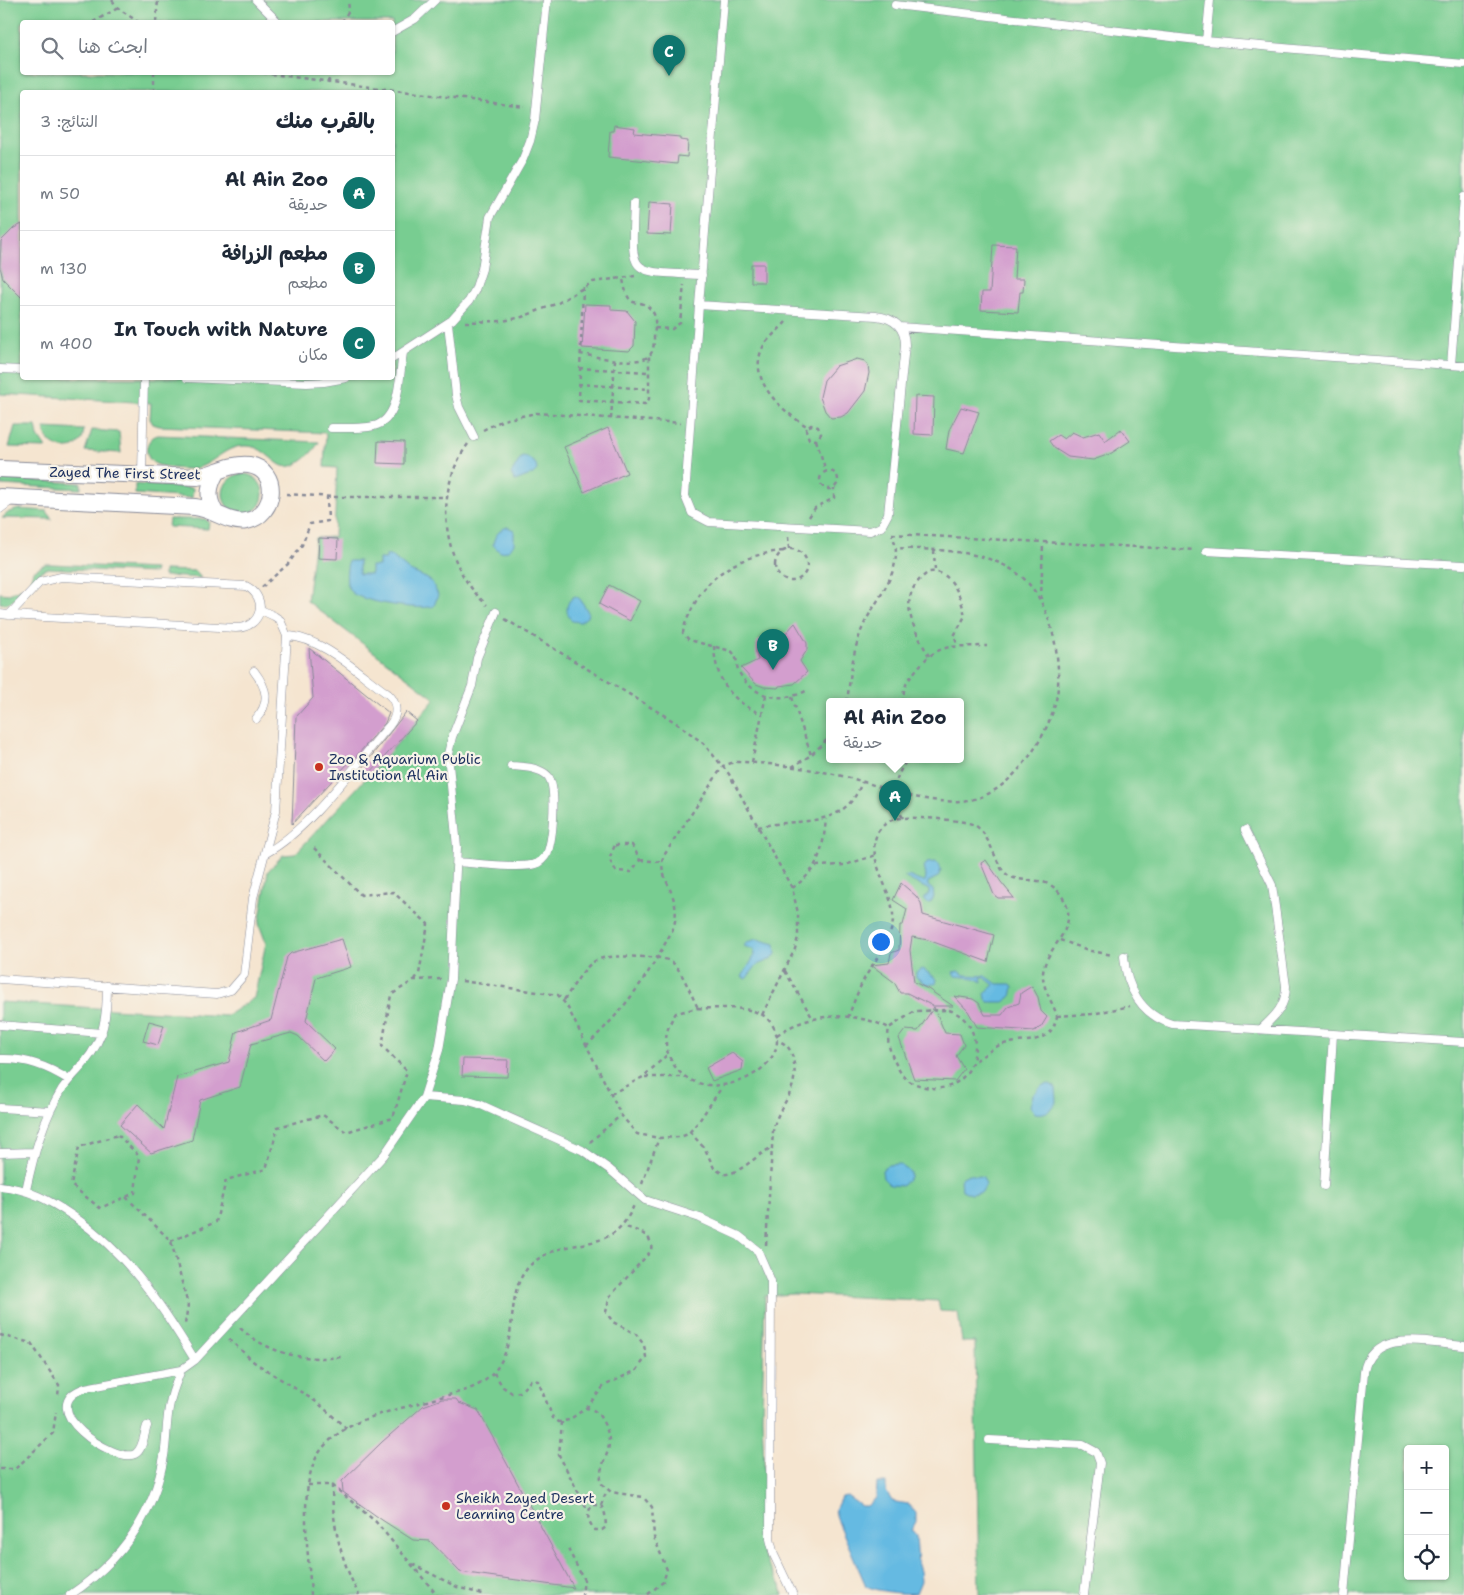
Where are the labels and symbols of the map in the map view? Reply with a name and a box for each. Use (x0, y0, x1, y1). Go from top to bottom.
pin: C (653, 35, 685, 76)
street label: Zayed The First Street (49, 463, 201, 483)
pin: B (757, 629, 789, 670)
place label: Zoo & Aquarium Public Institution Al Ain (329, 750, 481, 784)
marker: Zoo & Aquarium Public Institution Al Ain (313, 761, 325, 773)
pin: A (879, 780, 911, 821)
your location (868, 929, 894, 955)
place label: Sheikh Zayed Desert Learning Centre (456, 1489, 595, 1523)
marker: Sheikh Zayed Desert Learning Centre (440, 1500, 452, 1512)

